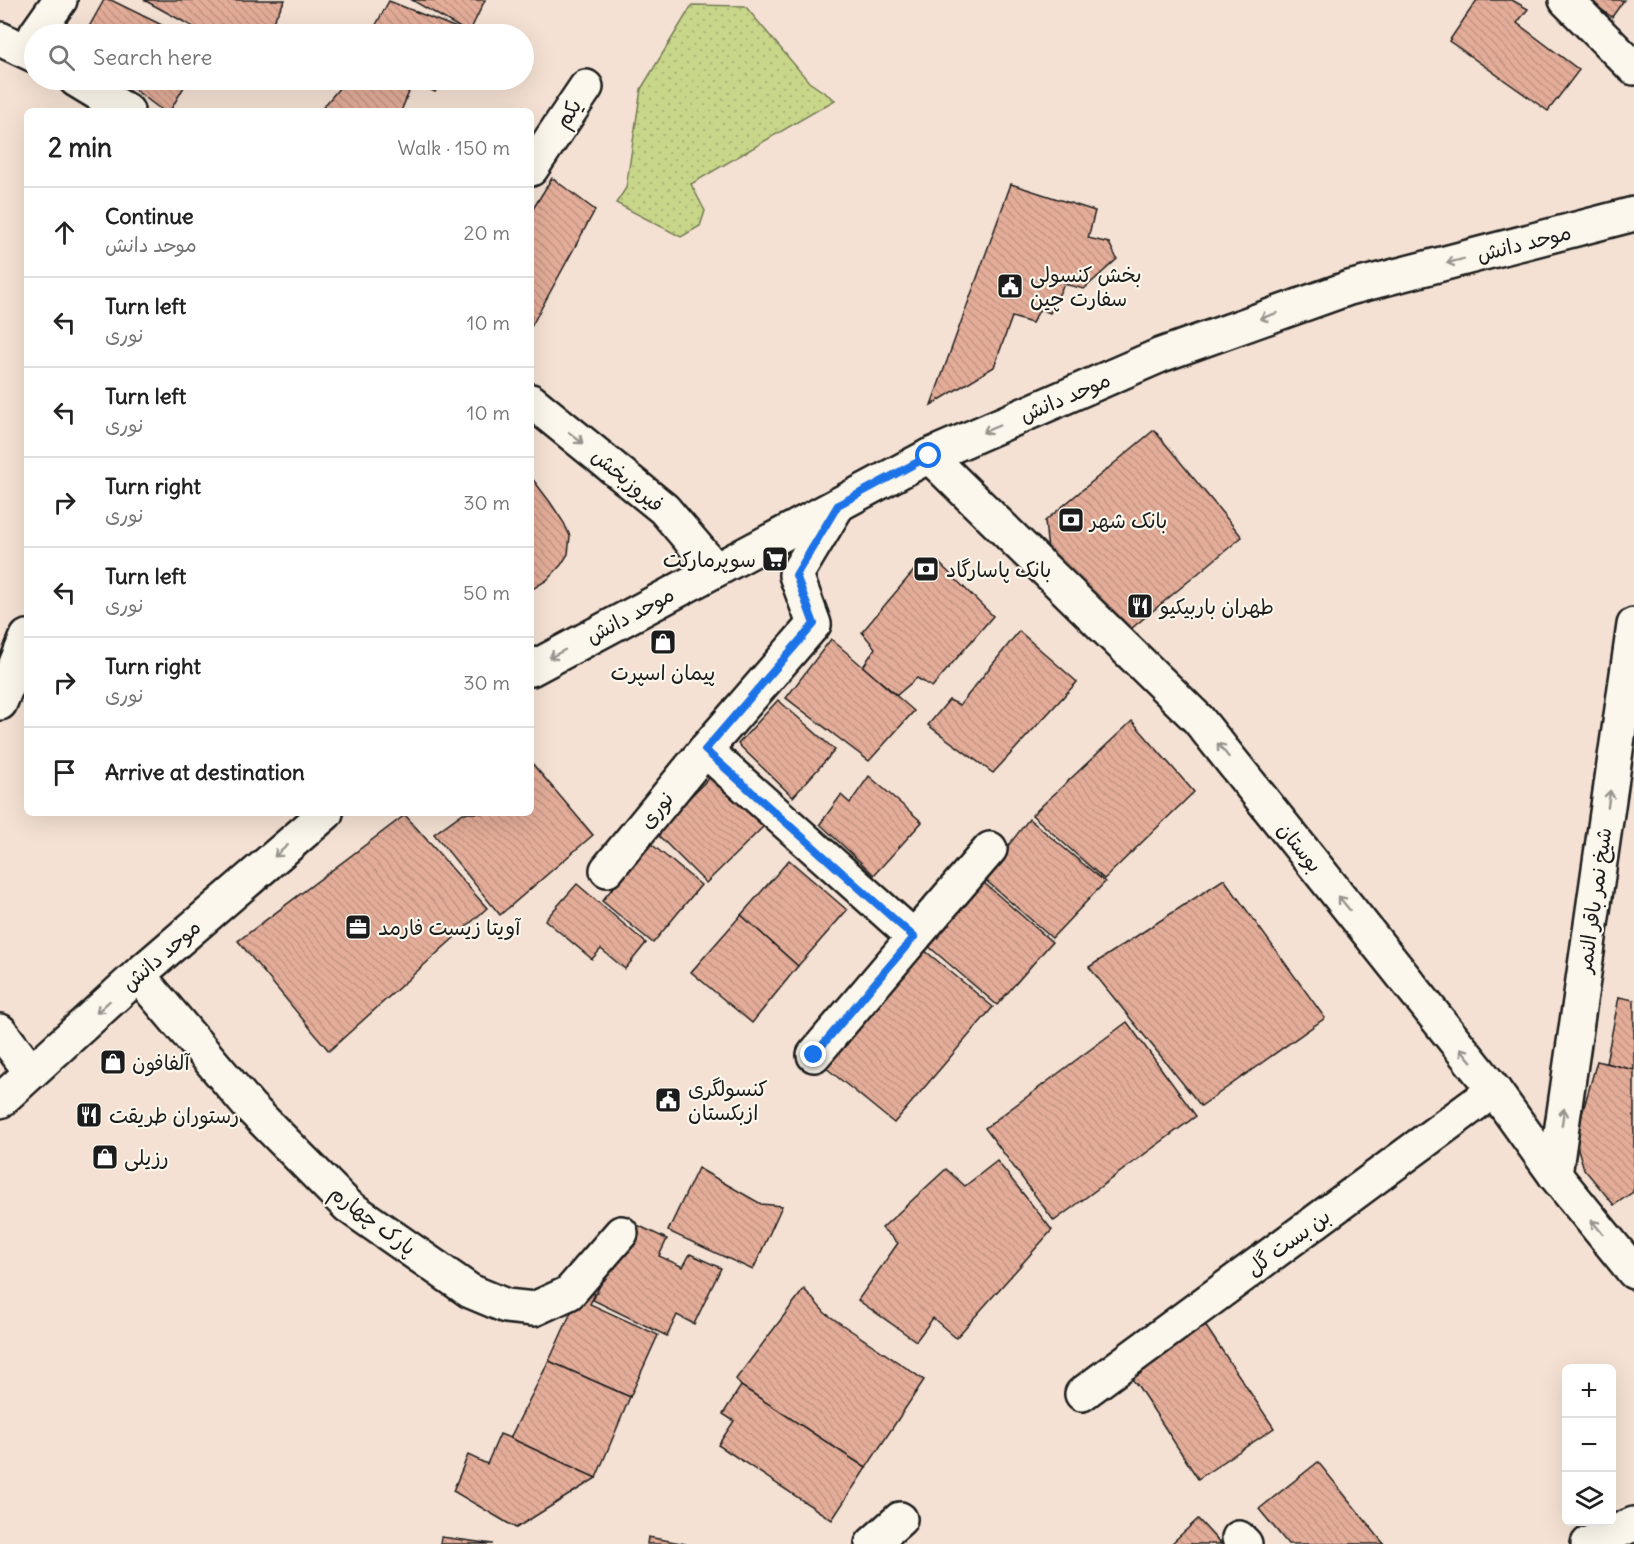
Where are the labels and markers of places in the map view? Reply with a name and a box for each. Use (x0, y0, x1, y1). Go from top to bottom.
place label: بخش کنسولی سفارت چین (1030, 261, 1142, 312)
public building icon: بخش کنسولی سفارت چین (995, 271, 1025, 301)
bank icon: بانک شهر (1056, 505, 1086, 535)
place label: بانک شهر (1088, 507, 1167, 534)
supermarket icon: سوپرمارکت (760, 544, 790, 574)
place label: سوپرمارکت (663, 546, 756, 573)
bank icon: بانک پاسارگاد (911, 554, 941, 584)
place label: بانک پاسارگاد (946, 556, 1051, 583)
restaurant icon: طهران باربیکیو (1125, 591, 1155, 621)
place label: طهران باربیکیو (1158, 593, 1274, 620)
shop icon: پیمان اسپرت (648, 627, 678, 657)
place label: پیمان اسپرت (611, 659, 715, 686)
office icon: آویتا زیست فارمد (343, 912, 373, 942)
place label: آویتا زیست فارمد (378, 914, 521, 941)
shop icon: آلفافون (98, 1047, 128, 1077)
place label: آلفافون (132, 1049, 190, 1077)
place label: کنسولگری ازبکستان (688, 1075, 768, 1126)
public building icon: کنسولگری ازبکستان (653, 1085, 683, 1115)
restaurant icon: رستوران طریقت (74, 1100, 104, 1130)
place label: رستوران طریقت (109, 1102, 239, 1130)
shop icon: رزیلی (90, 1142, 120, 1172)
place label: رزیلی (124, 1144, 169, 1172)

